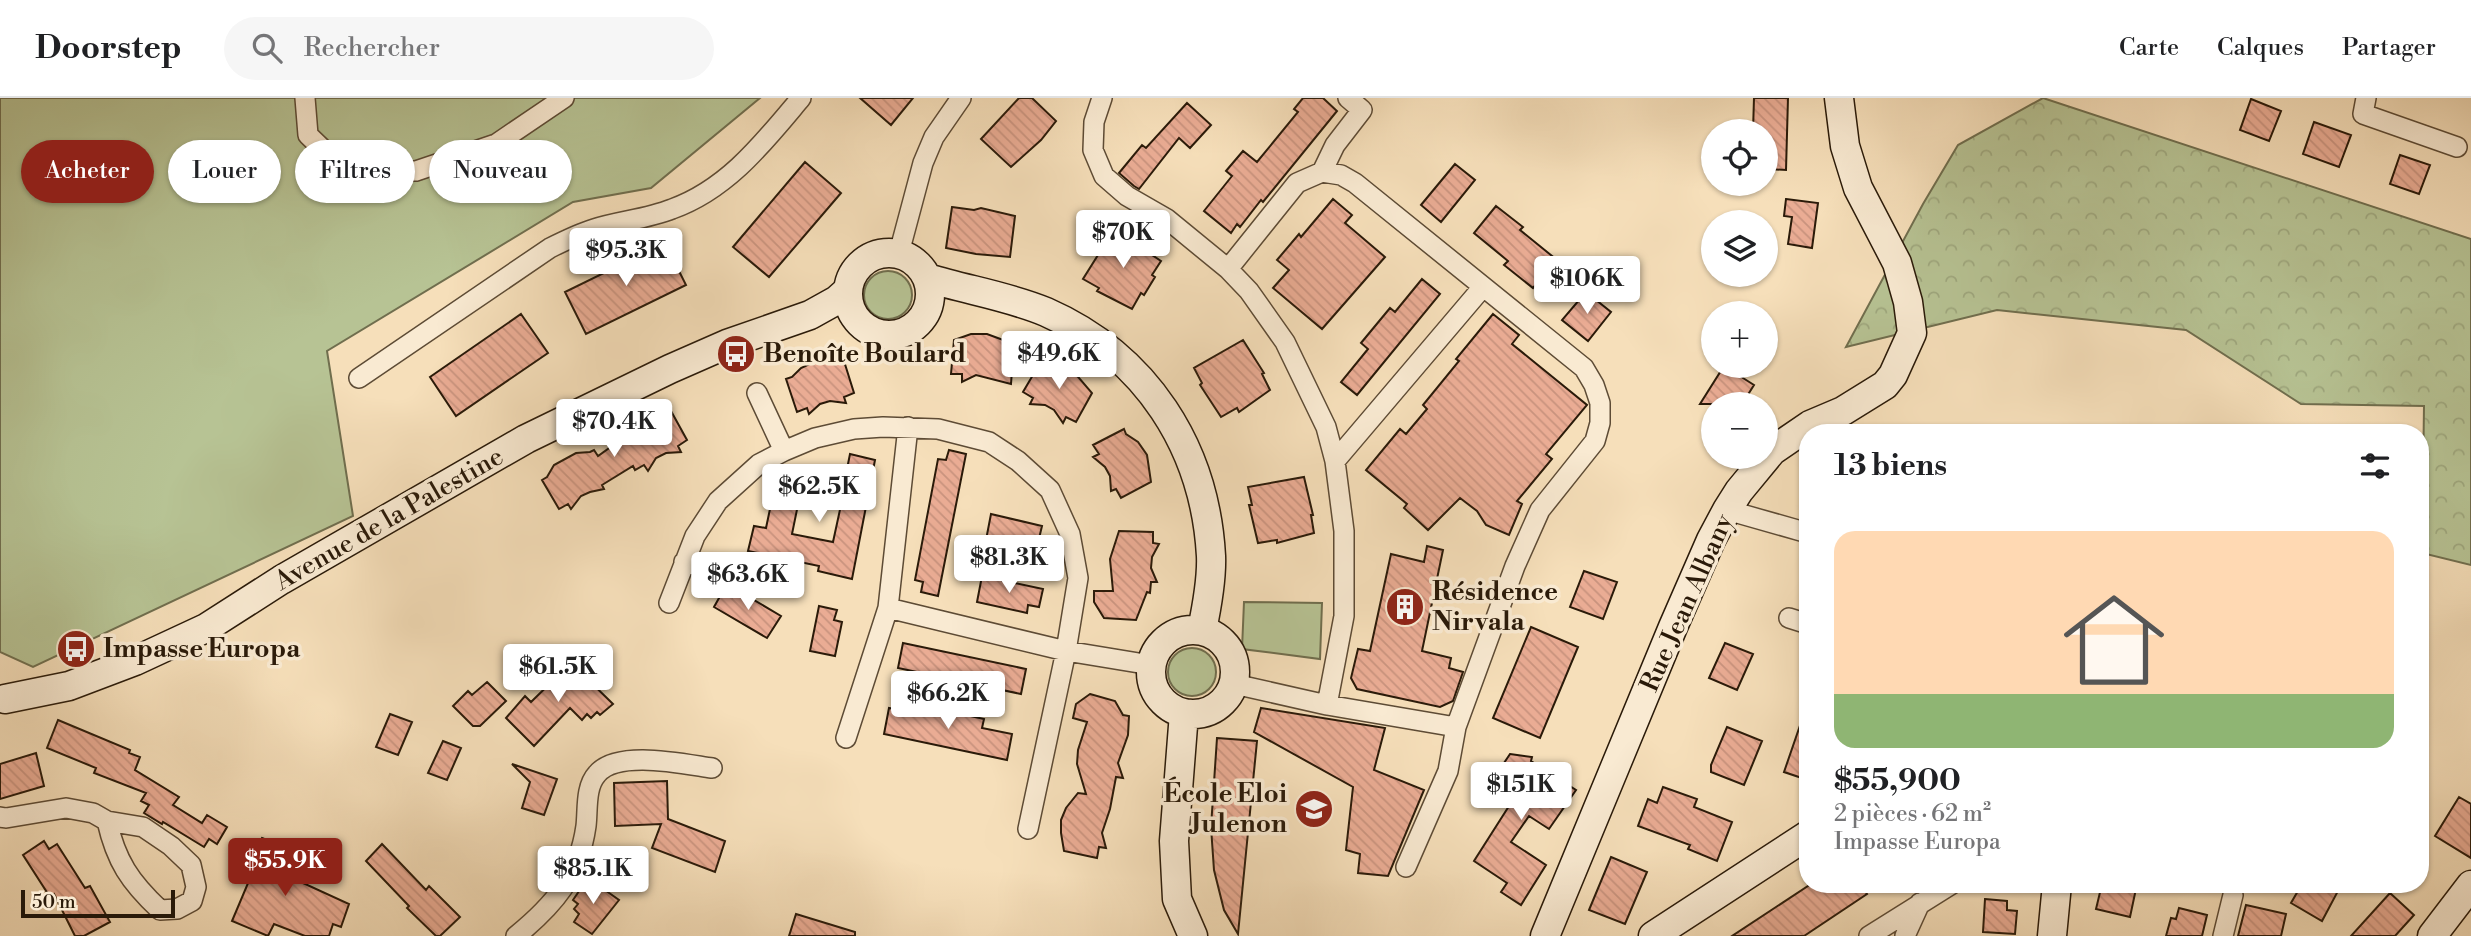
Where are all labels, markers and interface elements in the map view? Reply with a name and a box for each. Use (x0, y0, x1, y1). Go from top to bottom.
search box (224, 17, 714, 80)
text: Doorstep (35, 28, 182, 69)
icon: search (248, 29, 286, 67)
text: Rechercher (304, 32, 440, 64)
text: Carte (2119, 33, 2179, 63)
text: Calques (2217, 33, 2304, 63)
text: Partager (2342, 33, 2436, 63)
map controls (1701, 119, 1778, 469)
button: locate (1701, 119, 1778, 196)
chip: Acheter (21, 140, 154, 203)
chip: Louer (168, 140, 281, 203)
chip: Filtres (295, 140, 415, 203)
chip: Nouveau (429, 140, 572, 203)
button: layers (1701, 210, 1778, 287)
pin: $70K (1082, 211, 1164, 270)
text: $70K (1092, 219, 1154, 247)
pin: $95.3K (569, 228, 683, 288)
text: $95.3K (585, 237, 667, 265)
pin: $106K (1538, 256, 1636, 316)
text: $106K (1550, 265, 1624, 293)
button: + (1701, 301, 1778, 378)
pin: $49.6K (1002, 331, 1116, 391)
bus stop icon: Benoîte Boulard (715, 333, 757, 375)
place label: Benoîte Boulard (763, 338, 966, 370)
text: $49.6K (1017, 340, 1101, 368)
button: − (1701, 392, 1778, 469)
pin: $70.4K (557, 400, 671, 459)
text: $70.4K (572, 408, 656, 436)
street label: Avenue de la Palestine (268, 440, 509, 598)
text: 13 biens (1834, 447, 1947, 485)
icon: filters (2356, 447, 2394, 485)
pin: $62.5K (762, 464, 876, 524)
text: $62.5K (778, 473, 860, 501)
street label: Rue Jean Albany (1634, 509, 1741, 697)
pin: $81.3K (952, 536, 1066, 595)
text: $81.3K (970, 544, 1048, 572)
pin: $63.6K (691, 552, 805, 612)
text: $63.6K (707, 561, 789, 589)
place label: Résidence Nirvala (1432, 576, 1558, 638)
icon: home (2051, 577, 2177, 703)
building icon: Résidence Nirvala (1384, 586, 1426, 628)
bus stop icon: Impasse Europa (55, 628, 97, 670)
place label: Impasse Europa (103, 633, 301, 665)
pin: $61.5K (501, 644, 615, 704)
text: $61.5K (519, 653, 597, 681)
pin: $66.2K (891, 672, 1005, 731)
text: $66.2K (907, 680, 989, 708)
pin: $151K (1472, 762, 1570, 822)
text: $55,900 (1834, 762, 1961, 800)
text: $151K (1487, 771, 1555, 799)
place label: École Eloi Julenon (1163, 776, 1287, 840)
school or university icon: École Eloi Julenon (1293, 788, 1335, 830)
text: 2 pièces · 62 m² (1834, 800, 1991, 828)
text: Impasse Europa (1834, 828, 2001, 856)
pin: $55.9K (228, 838, 342, 898)
pin: $85.1K (536, 846, 650, 906)
text: $55.9K (244, 847, 326, 875)
text: $85.1K (554, 855, 632, 883)
scale bar (21, 887, 175, 919)
text: 50 m (32, 890, 76, 914)

